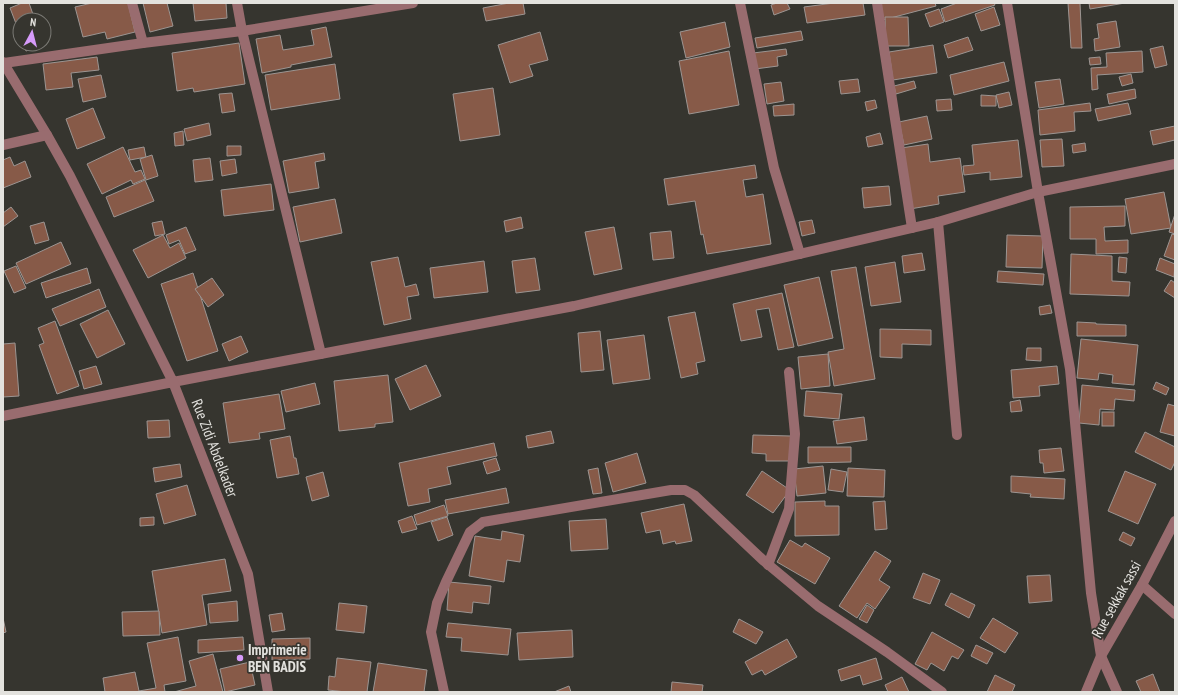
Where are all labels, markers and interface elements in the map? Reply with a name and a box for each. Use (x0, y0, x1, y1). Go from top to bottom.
north arrow (12, 12, 52, 52)
text: N (29, 15, 37, 29)
street label: Rue Zidi Abdelkader (188, 396, 243, 501)
street label: Rue sekkak sassi (1087, 557, 1145, 641)
place label: Imprimerie BEN BADIS (248, 640, 307, 676)
marker: Imprimerie BEN BADIS (235, 653, 245, 663)

